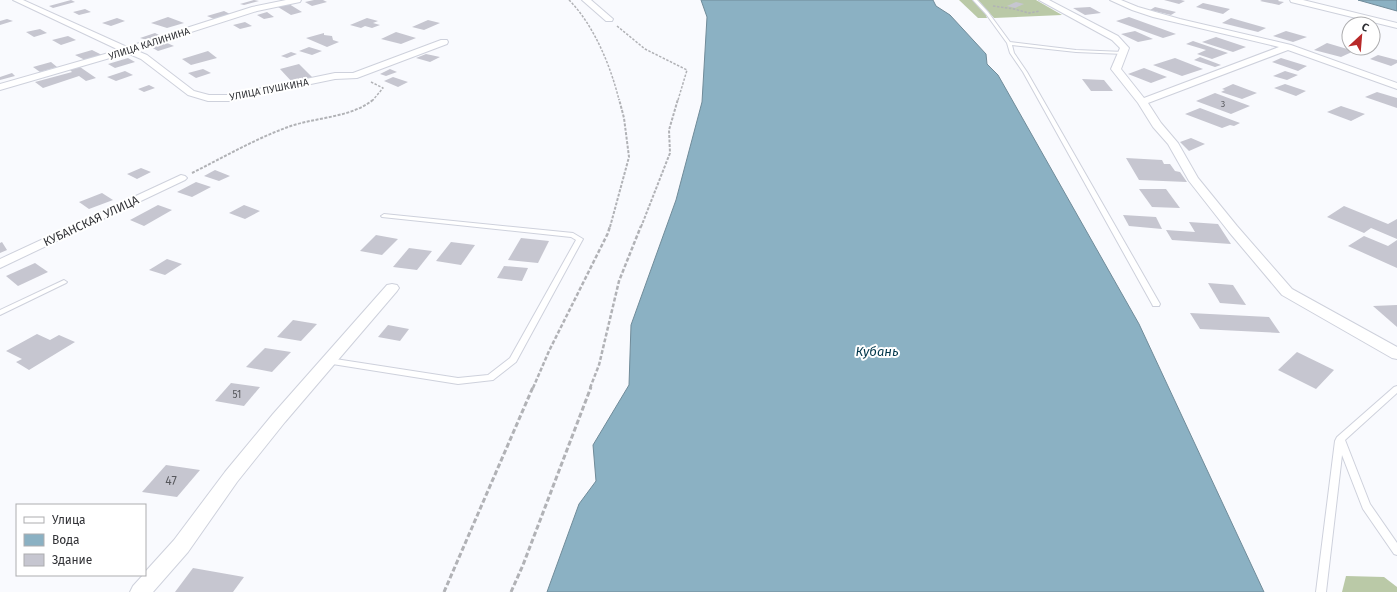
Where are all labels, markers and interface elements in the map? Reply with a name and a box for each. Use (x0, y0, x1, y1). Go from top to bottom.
north arrow (1341, 16, 1381, 56)
text: С (1359, 20, 1371, 35)
street label: УЛИЦА КАЛИНИНА (107, 25, 192, 63)
street label: УЛИЦА ПУШКИНА (229, 76, 310, 104)
house number: 3 (1221, 99, 1225, 109)
street label: КУБАНСКАЯ УЛИЦА (41, 193, 141, 249)
water label: Кубань (855, 344, 899, 359)
house number: 51 (233, 389, 241, 401)
house number: 47 (165, 474, 177, 488)
legend (16, 504, 146, 576)
text: Улица (52, 513, 86, 527)
text: Вода (52, 533, 79, 547)
text: Здание (52, 553, 92, 567)

